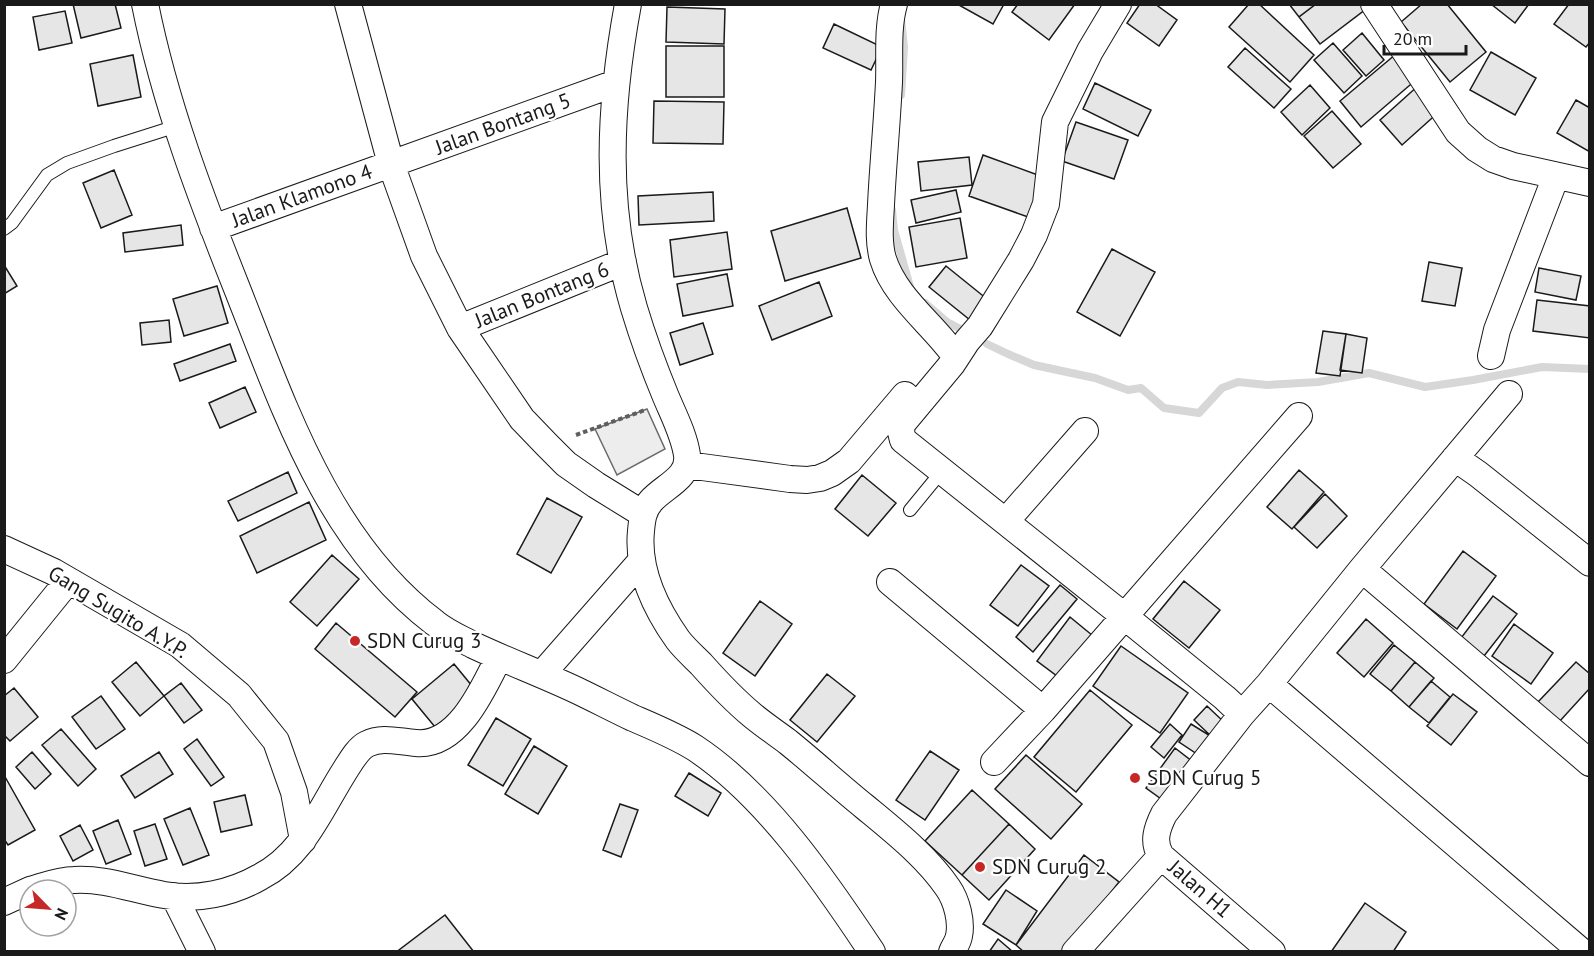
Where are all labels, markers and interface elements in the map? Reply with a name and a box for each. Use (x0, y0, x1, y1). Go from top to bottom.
scale bar (1384, 18, 1466, 56)
text: 20 m (1393, 27, 1432, 50)
street label: Jalan Bontang 5 (430, 86, 574, 161)
street label: Jalan Klamono 4 (227, 158, 376, 234)
street label: Jalan Bontang 6 (470, 255, 613, 334)
street label: Gang Sugito A.Y.P. (43, 559, 193, 664)
place label: SDN Curug 3 (367, 627, 481, 654)
marker: SDN Curug 3 (348, 634, 362, 648)
place label: SDN Curug 5 (1147, 764, 1261, 791)
marker: SDN Curug 5 (1128, 771, 1142, 785)
place label: SDN Curug 2 (992, 853, 1106, 880)
street label: Jalan H1 (1162, 853, 1238, 924)
marker: SDN Curug 2 (973, 860, 987, 874)
north arrow (18, 878, 78, 938)
text: N (50, 905, 73, 923)

